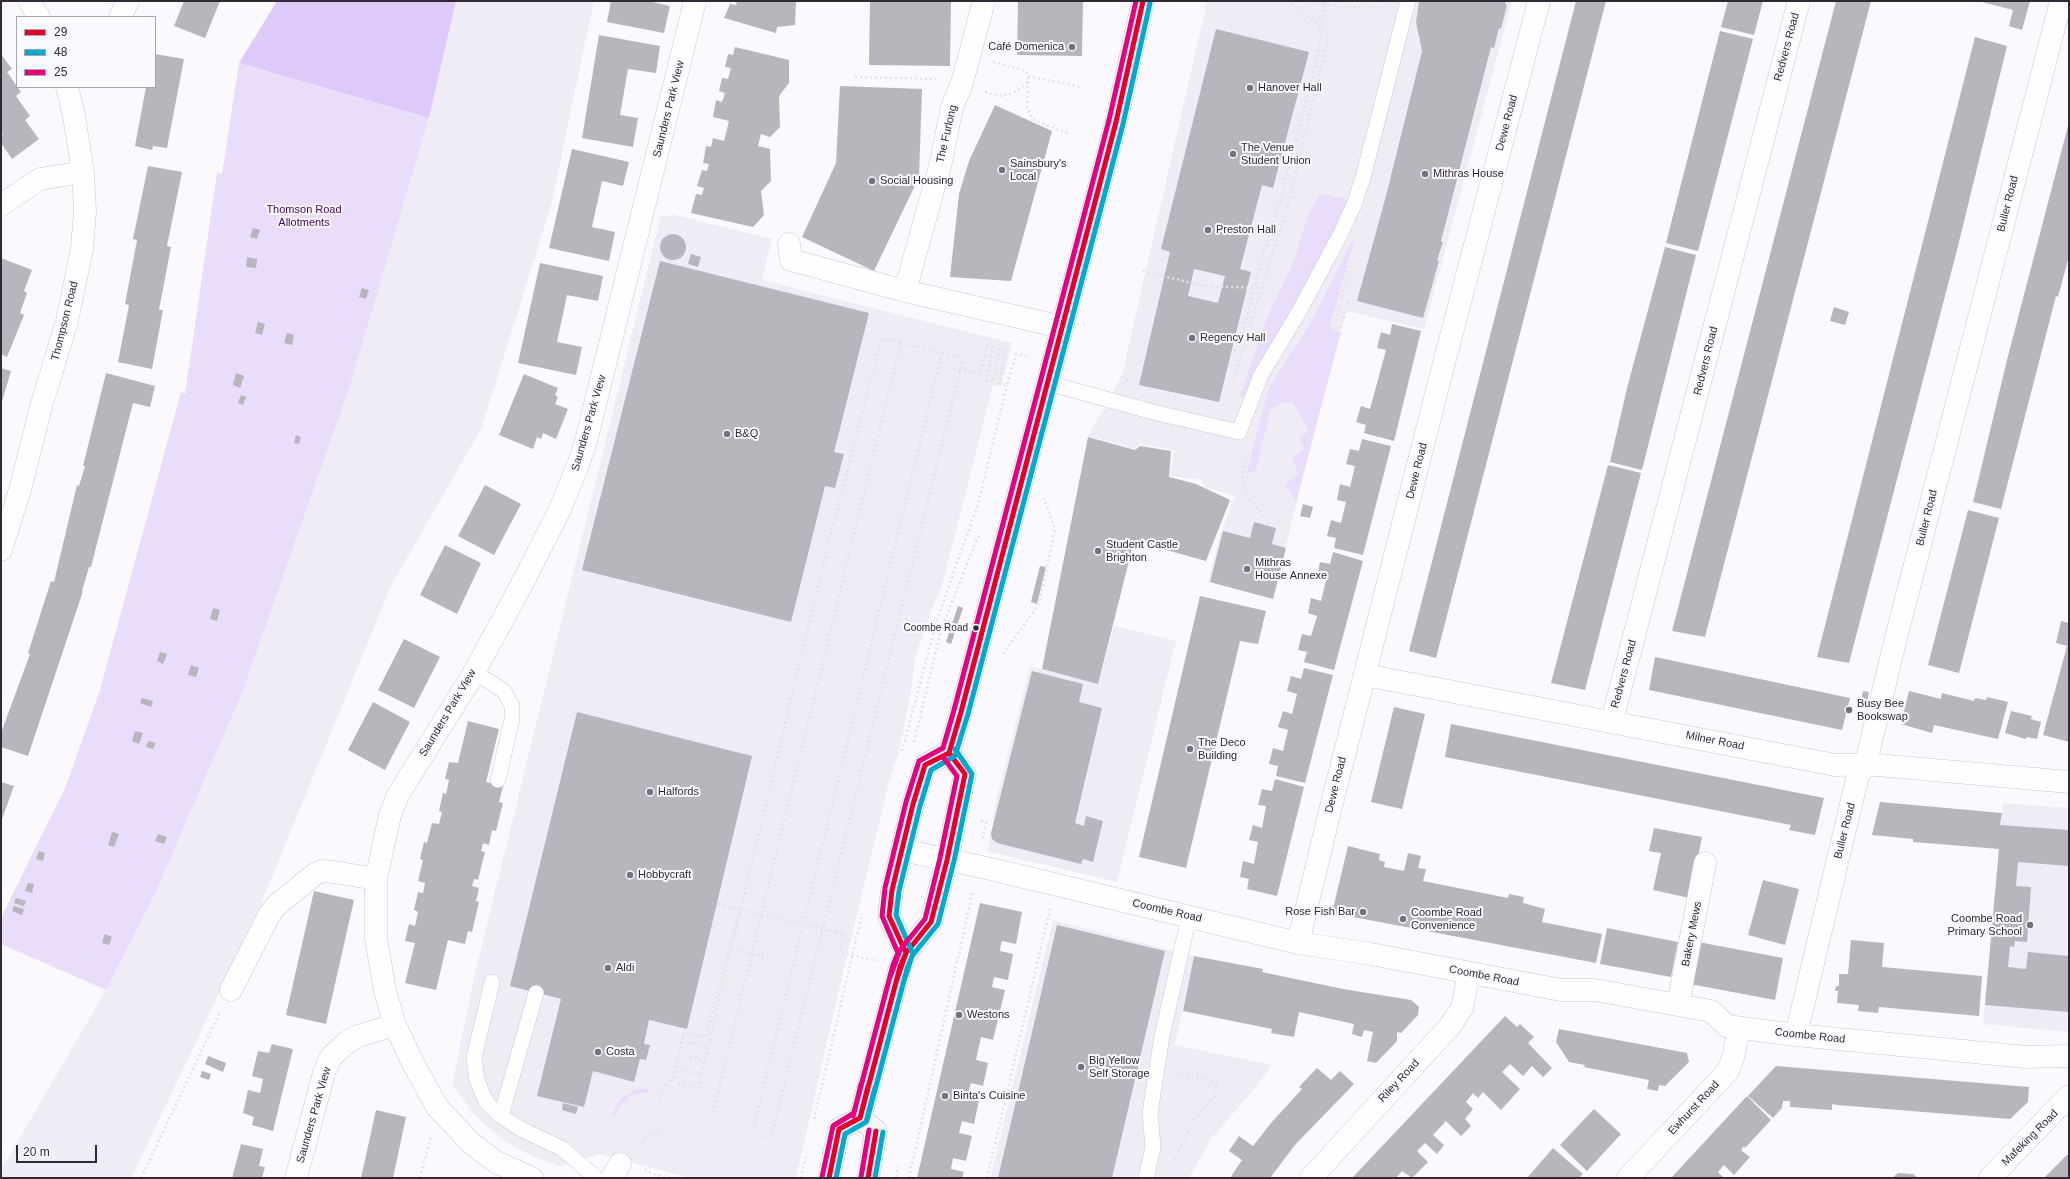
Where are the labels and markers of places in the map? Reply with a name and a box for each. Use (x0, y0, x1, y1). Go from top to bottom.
place label: Café Domenica (988, 40, 1064, 54)
marker: Café Domenica (1067, 42, 1077, 52)
place label: Hanover Hall (1258, 81, 1322, 95)
marker: Hanover Hall (1245, 83, 1255, 93)
place label: The Venue Student Union (1241, 141, 1311, 167)
marker: The Venue Student Union (1228, 149, 1238, 159)
place label: Sainsbury's Local (1010, 157, 1067, 183)
marker: Sainsbury's Local (997, 165, 1007, 175)
place label: Mithras House (1433, 167, 1504, 181)
marker: Mithras House (1420, 169, 1430, 179)
place label: Social Housing (880, 174, 953, 188)
marker: Social Housing (867, 176, 877, 186)
place label: Preston Hall (1216, 223, 1276, 237)
marker: Preston Hall (1203, 225, 1213, 235)
place label: Regency Hall (1200, 331, 1265, 345)
marker: Regency Hall (1187, 333, 1197, 343)
place label: B&Q (735, 427, 758, 441)
marker: B&Q (722, 429, 732, 439)
place label: Student Castle Brighton (1106, 538, 1178, 564)
marker: Student Castle Brighton (1093, 546, 1103, 556)
place label: Mithras House Annexe (1255, 556, 1327, 582)
marker: Mithras House Annexe (1242, 564, 1252, 574)
place label: Coombe Road (904, 622, 968, 634)
marker: Coombe Road (971, 623, 981, 633)
place label: Busy Bee Bookswap (1857, 697, 1908, 723)
marker: Busy Bee Bookswap (1844, 705, 1854, 715)
place label: The Deco Building (1198, 736, 1246, 762)
marker: The Deco Building (1185, 744, 1195, 754)
place label: Halfords (658, 785, 699, 799)
marker: Halfords (645, 787, 655, 797)
place label: Hobbycraft (638, 868, 691, 882)
marker: Hobbycraft (625, 870, 635, 880)
place label: Rose Fish Bar (1285, 905, 1355, 919)
place label: Coombe Road Convenience (1411, 906, 1482, 932)
marker: Rose Fish Bar (1358, 907, 1368, 917)
place label: Coombe Road Primary School (1947, 912, 2022, 938)
marker: Coombe Road Convenience (1398, 914, 1408, 924)
marker: Coombe Road Primary School (2025, 920, 2035, 930)
place label: Aldi (616, 961, 634, 975)
marker: Aldi (603, 963, 613, 973)
place label: Westons (967, 1008, 1010, 1022)
marker: Westons (954, 1010, 964, 1020)
place label: Costa (606, 1045, 635, 1059)
marker: Costa (593, 1047, 603, 1057)
place label: Big Yellow Self Storage (1089, 1054, 1150, 1080)
marker: Big Yellow Self Storage (1076, 1062, 1086, 1072)
place label: Binta's Cuisine (953, 1089, 1025, 1103)
marker: Binta's Cuisine (940, 1091, 950, 1101)

